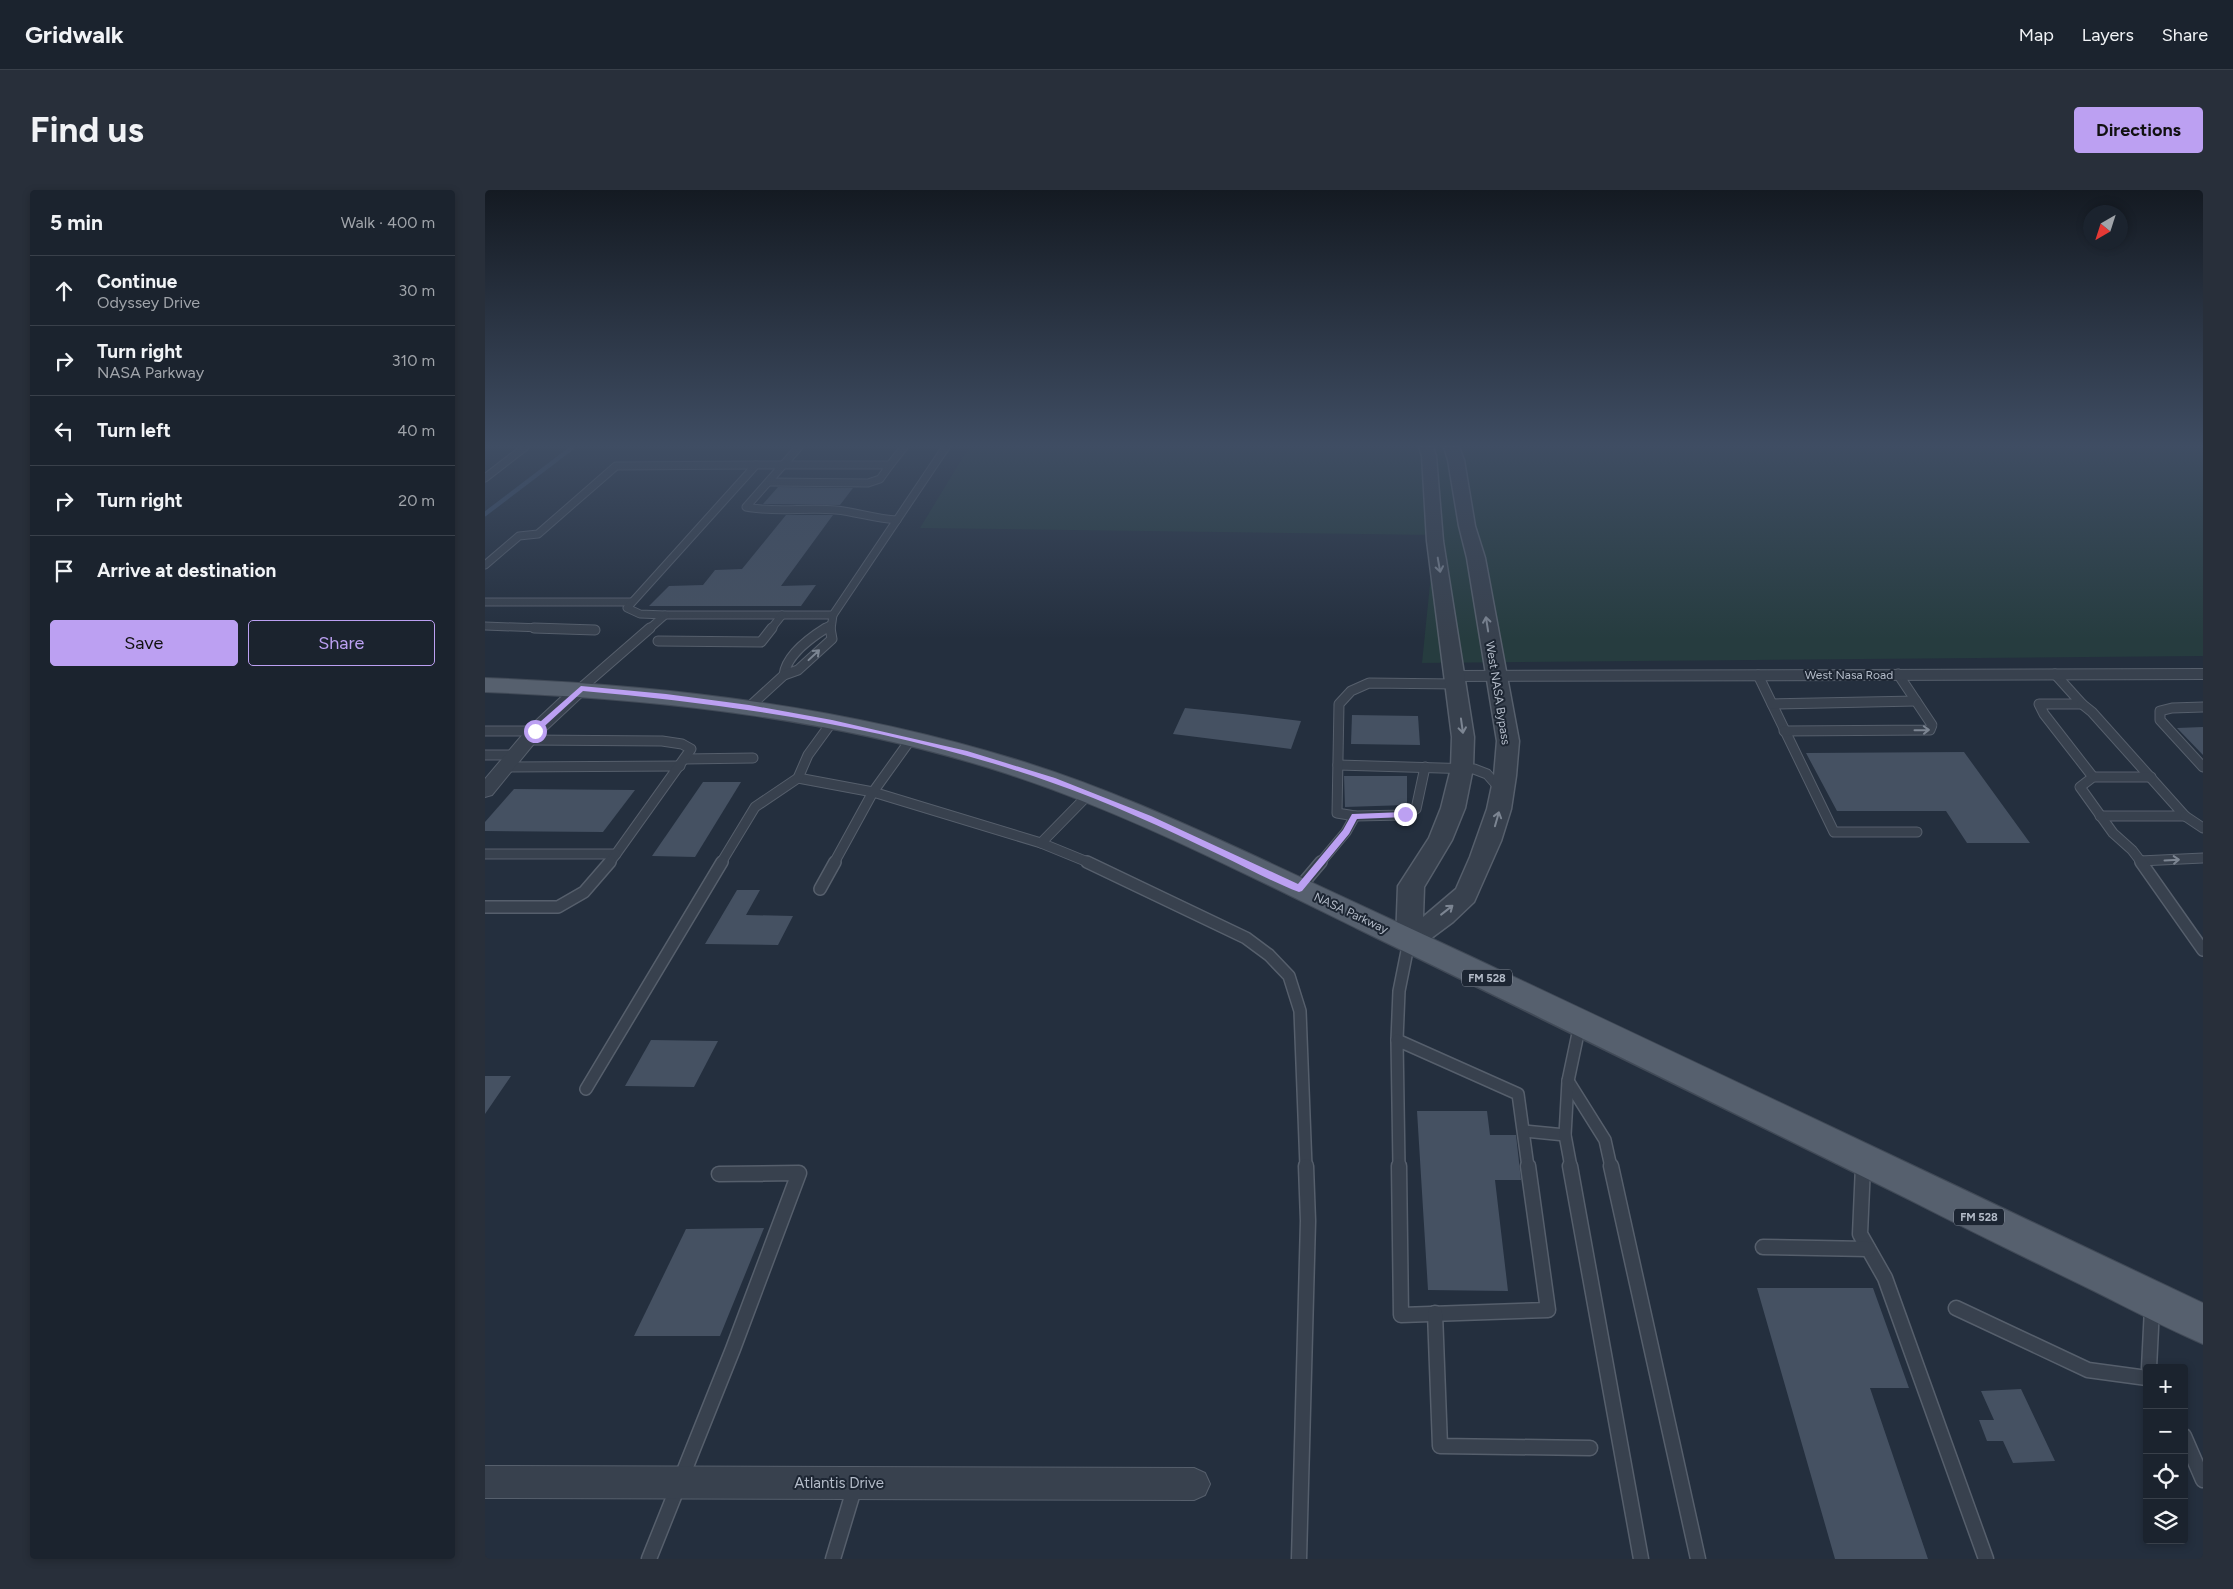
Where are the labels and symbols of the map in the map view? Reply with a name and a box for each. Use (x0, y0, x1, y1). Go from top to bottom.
north arrow (2083, 205, 2128, 250)
one-way arrow (1435, 556, 1445, 572)
one-way arrow (1482, 616, 1492, 632)
street label: West NASA Bypass (1483, 640, 1513, 746)
one-way arrow (808, 649, 821, 661)
street label: West Nasa Road (1805, 668, 1893, 682)
one-way arrow (1457, 717, 1467, 733)
route start (524, 720, 547, 743)
one-way arrow (1913, 725, 1929, 735)
route end (1394, 803, 1417, 826)
one-way arrow (1493, 811, 1503, 827)
one-way arrow (2163, 855, 2179, 864)
street label: NASA Parkway (1312, 890, 1391, 937)
one-way arrow (1441, 905, 1454, 916)
road number: FM 528 (1462, 970, 1512, 986)
road number: FM 528 (1954, 1209, 2004, 1226)
street label: Atlantis Drive (794, 1474, 884, 1492)

